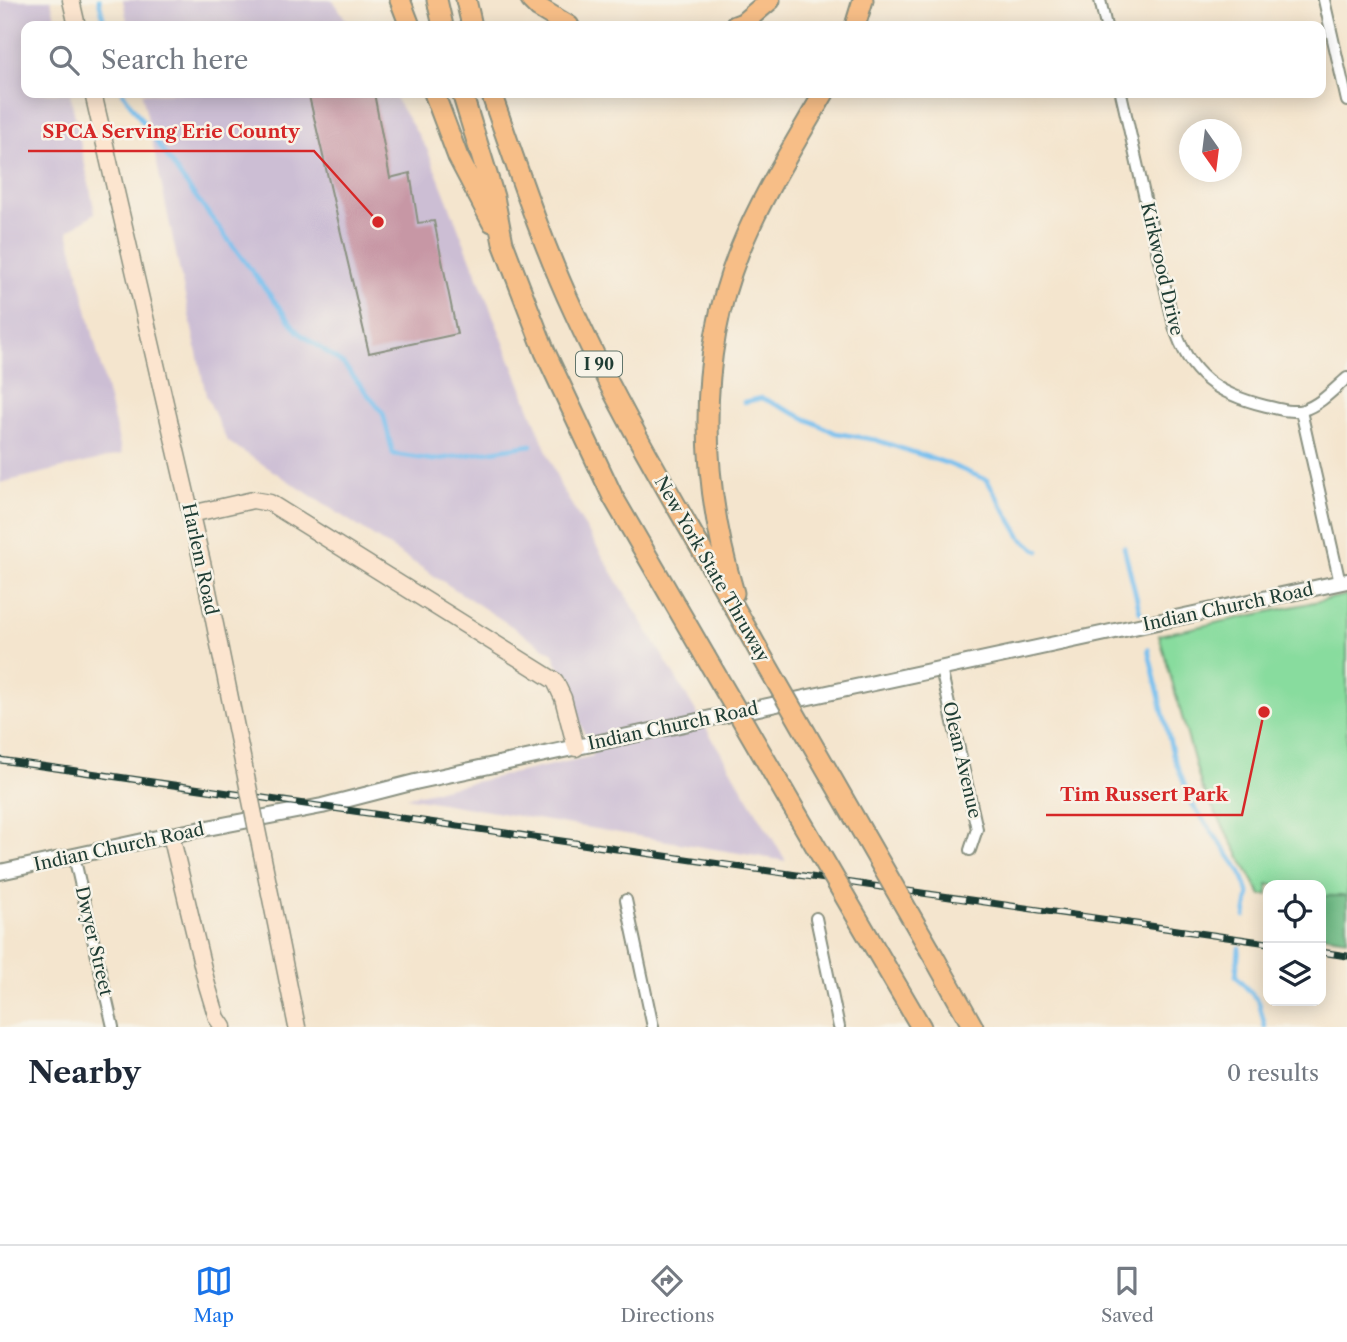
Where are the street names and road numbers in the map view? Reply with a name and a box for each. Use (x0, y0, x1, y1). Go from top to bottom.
street label: Kirkwood Drive (1136, 200, 1188, 338)
road number: I 90 (576, 352, 622, 376)
street label: New York State Thruway (650, 472, 775, 667)
street label: Harlem Road (177, 501, 223, 617)
street label: Indian Church Road (1141, 578, 1315, 636)
street label: Indian Church Road (586, 697, 760, 755)
street label: Olean Avenue (938, 700, 986, 820)
street label: Indian Church Road (32, 818, 206, 876)
street label: Dwyer Street (71, 884, 117, 999)

